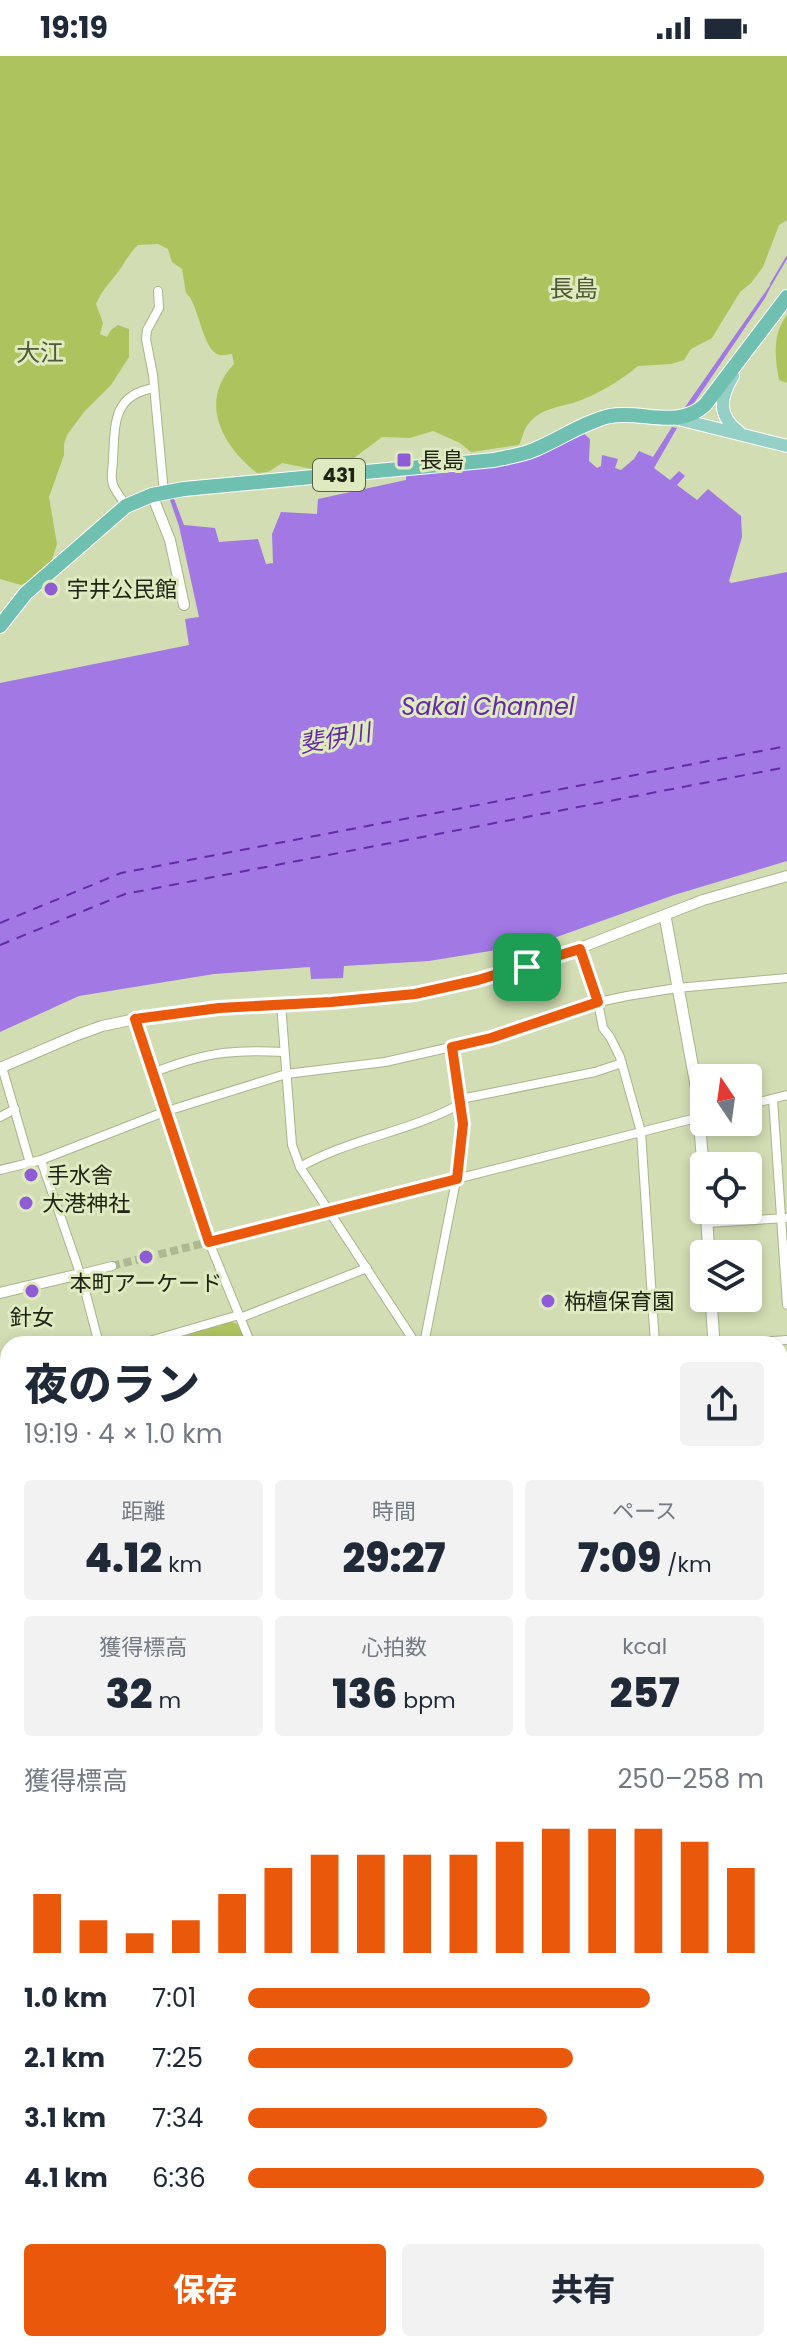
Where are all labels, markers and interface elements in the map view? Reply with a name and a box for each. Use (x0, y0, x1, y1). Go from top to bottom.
text: 19:19 (40, 6, 108, 49)
district label: 長島 (550, 272, 598, 305)
district label: 大江 (16, 336, 64, 369)
place label: 長島 (420, 445, 464, 476)
marker: 長島 (395, 451, 413, 469)
road number: 431 (313, 459, 365, 491)
place label: 宇井公民館 (67, 574, 177, 605)
marker: 宇井公民館 (42, 580, 60, 598)
water label: Sakai Channel (401, 690, 575, 723)
water label: 斐伊川 (297, 715, 376, 761)
pin (493, 933, 561, 1001)
icon: arrive (505, 945, 549, 989)
north arrow (690, 1064, 762, 1136)
map controls (690, 1064, 762, 1312)
button: locate (690, 1152, 762, 1224)
place label: 手水舎 (47, 1160, 113, 1191)
marker: 手水舎 (22, 1166, 40, 1184)
place label: 大港神社 (42, 1188, 130, 1219)
marker: 大港神社 (17, 1194, 35, 1212)
button: layers (690, 1240, 762, 1312)
marker: 本町アーケード (137, 1248, 155, 1266)
place label: 本町アーケード (70, 1268, 222, 1299)
marker: 針女 (23, 1282, 41, 1300)
place label: 栴檀保育園 (564, 1286, 674, 1317)
marker: 栴檀保育園 (539, 1292, 557, 1310)
place label: 針女 (10, 1302, 54, 1333)
text: 夜のラン (24, 1354, 200, 1415)
button: share (680, 1362, 764, 1446)
text: 19:19 · 4 × 1.0 km (24, 1416, 223, 1452)
text: 距離 (121, 1496, 165, 1527)
text: 時間 (372, 1496, 416, 1527)
text: ペース (612, 1496, 677, 1527)
text: 4.12 (84, 1530, 162, 1586)
text: 29:27 (343, 1530, 445, 1586)
text: 7:09 (578, 1530, 661, 1586)
text: km (162, 1549, 202, 1580)
text: /km (661, 1549, 712, 1580)
text: kcal (622, 1631, 667, 1662)
text: 獲得標高 (99, 1632, 187, 1663)
text: 心拍数 (361, 1632, 427, 1663)
text: 257 (610, 1665, 680, 1721)
text: 32 (105, 1666, 153, 1722)
text: 136 (332, 1666, 397, 1722)
text: m (153, 1685, 181, 1716)
text: bpm (397, 1685, 456, 1716)
text: 250–258 m (617, 1761, 764, 1797)
text: 獲得標高 (24, 1763, 128, 1799)
text: 1.0 km (24, 1980, 107, 2016)
text: 7:01 (152, 1980, 196, 2016)
text: 2.1 km (24, 2040, 105, 2076)
text: 7:25 (152, 2040, 203, 2076)
text: 3.1 km (24, 2100, 106, 2136)
text: 7:34 (152, 2100, 203, 2136)
text: 4.1 km (24, 2160, 108, 2196)
text: 6:36 (152, 2160, 206, 2196)
button: 保存 (24, 2244, 386, 2336)
button: 共有 (402, 2244, 764, 2336)

